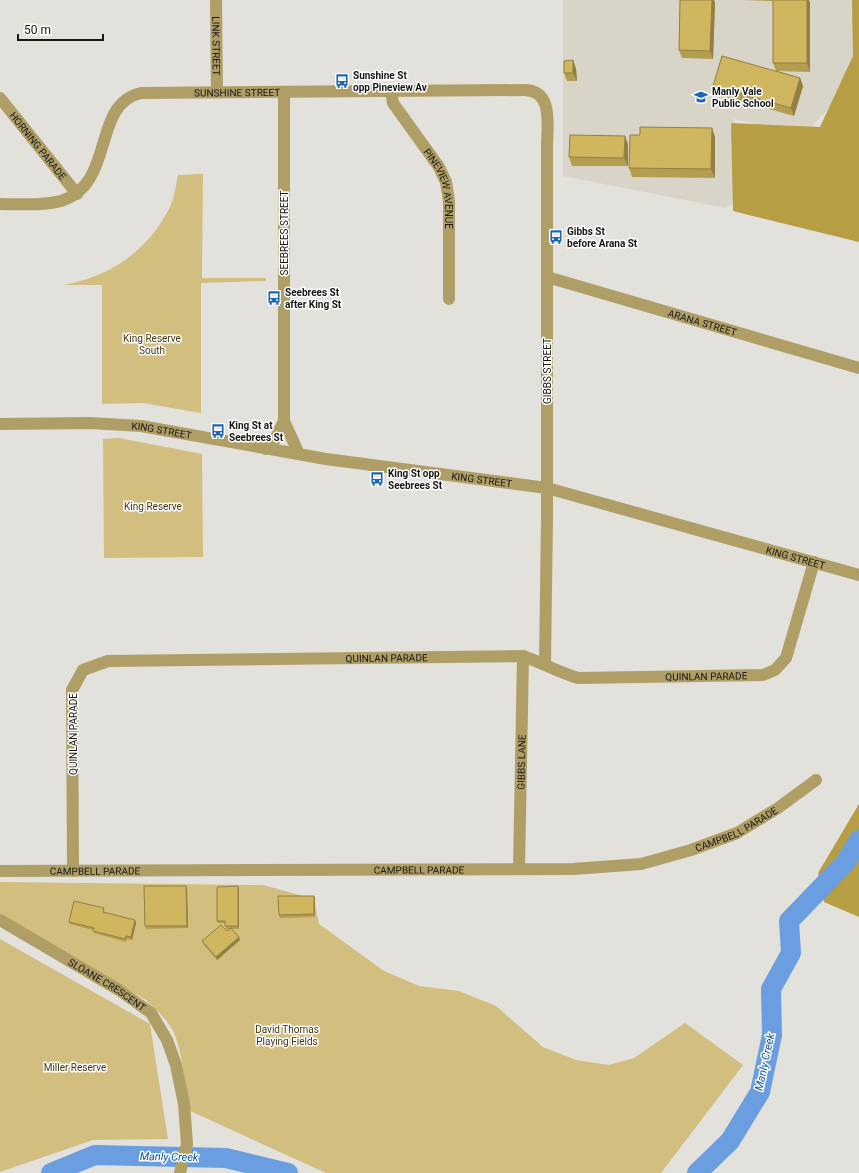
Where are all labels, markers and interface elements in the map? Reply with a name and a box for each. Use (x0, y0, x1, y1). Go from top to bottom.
scale bar (18, 16, 103, 42)
street label: LINK STREET (211, 16, 222, 76)
text: 50 m (24, 23, 51, 37)
place label: Sunshine St opp Pineview Av (353, 70, 427, 93)
bus stop icon: Sunshine St opp Pineview Av (334, 73, 350, 89)
street label: SUNSHINE STREET (194, 86, 280, 98)
place label: Manly Vale Public School (712, 86, 774, 109)
school or university icon: Manly Vale Public School (693, 89, 709, 105)
street label: HORNING PARADE (8, 110, 69, 182)
street label: PINEVIEW AVENUE (422, 146, 455, 229)
street label: SEEBREES STREET (279, 190, 290, 275)
place label: Gibbs St before Arana St (567, 226, 638, 249)
bus stop icon: Gibbs St before Arana St (548, 229, 564, 245)
place label: Seebrees St after King St (285, 287, 342, 310)
bus stop icon: Seebrees St after King St (266, 290, 282, 306)
street label: ARANA STREET (667, 307, 738, 338)
park label: King Reserve South (123, 333, 181, 356)
street label: GIBBS STREET (542, 338, 553, 404)
street label: KING STREET (131, 420, 193, 440)
place label: King St at Seebrees St (229, 420, 284, 443)
bus stop icon: King St at Seebrees St (210, 423, 226, 439)
place label: King St opp Seebrees St (388, 468, 443, 491)
street label: KING STREET (451, 470, 513, 489)
bus stop icon: King St opp Seebrees St (369, 471, 385, 487)
park label: King Reserve (124, 501, 182, 512)
street label: KING STREET (765, 544, 826, 571)
street label: QUINLAN PARADE (346, 652, 428, 664)
street label: QUINLAN PARADE (665, 670, 748, 682)
street label: QUINLAN PARADE (68, 693, 79, 775)
street label: GIBBS LANE (515, 734, 527, 790)
street label: CAMPBELL PARADE (693, 804, 779, 854)
street label: CAMPBELL PARADE (374, 864, 465, 875)
street label: CAMPBELL PARADE (50, 865, 141, 876)
street label: SLOANE CRESCENT (67, 956, 148, 1013)
park label: David Thomas Playing Fields (255, 1024, 319, 1047)
water label: Manly Creek (753, 1031, 778, 1092)
park label: Miller Reserve (44, 1062, 106, 1073)
water label: Manly Creek (140, 1150, 199, 1164)

